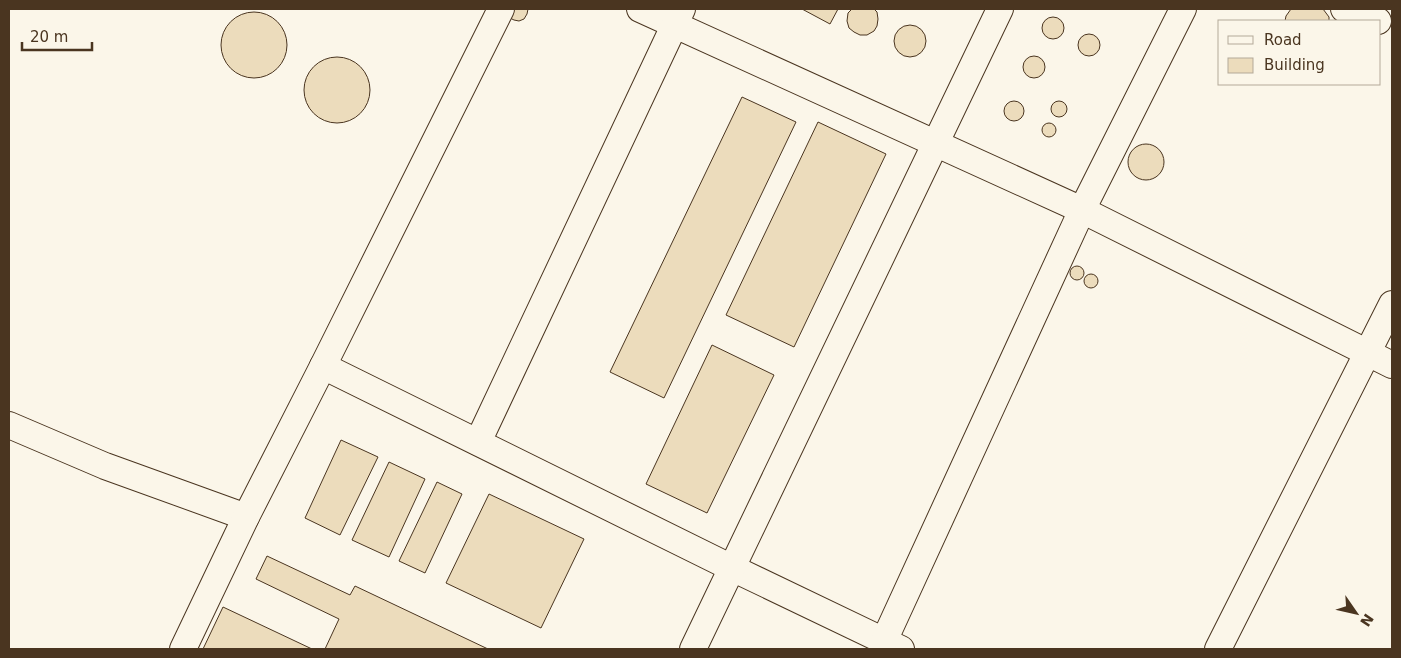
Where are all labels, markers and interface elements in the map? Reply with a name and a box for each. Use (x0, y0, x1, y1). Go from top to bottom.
scale bar (22, 20, 92, 52)
legend (1218, 20, 1381, 85)
text: 20 m (30, 28, 68, 46)
text: Road (1264, 31, 1302, 49)
text: Building (1264, 56, 1325, 74)
north arrow (1331, 588, 1381, 638)
text: N (1357, 611, 1377, 630)

